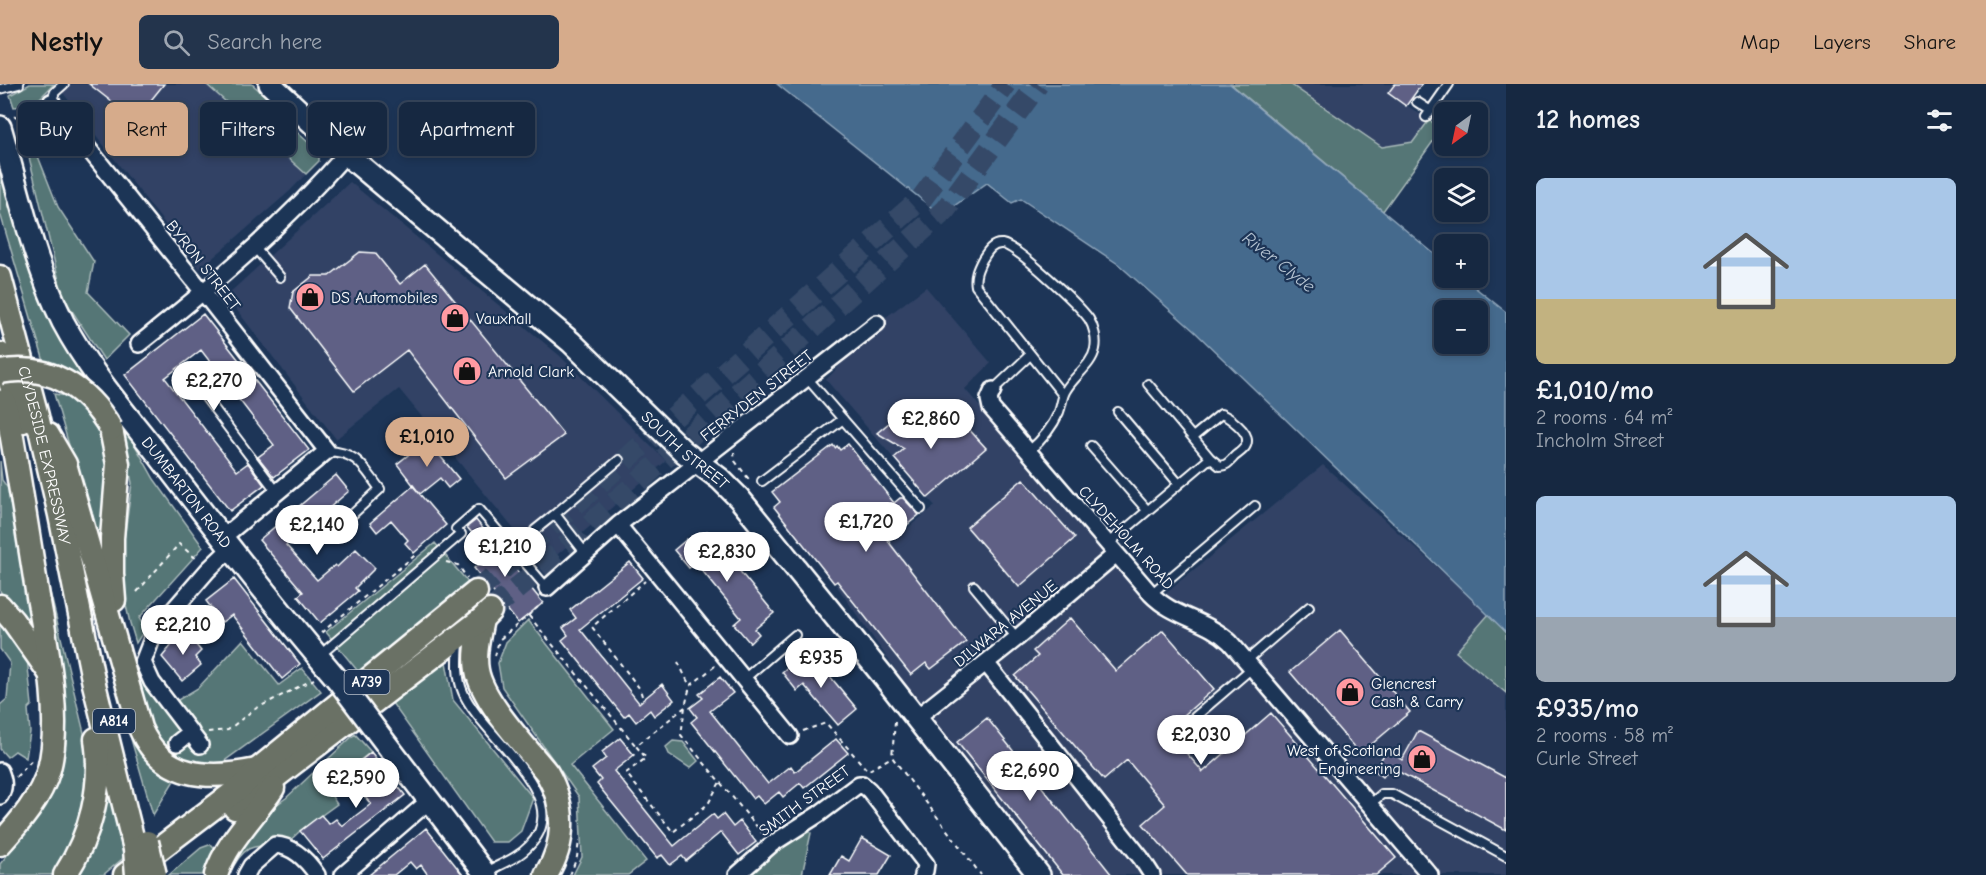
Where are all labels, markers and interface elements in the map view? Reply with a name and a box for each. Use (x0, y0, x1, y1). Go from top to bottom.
search box (139, 15, 559, 69)
text: Nestly (30, 26, 103, 58)
icon: search (160, 26, 193, 59)
text: Search here (208, 29, 322, 55)
text: Map (1741, 30, 1780, 54)
text: Layers (1813, 30, 1871, 54)
text: Share (1904, 30, 1956, 54)
chip: Buy (18, 102, 93, 156)
chip: Rent (105, 102, 188, 156)
chip: Filters (200, 102, 296, 156)
chip: New (308, 102, 387, 156)
chip: Apartment (399, 102, 535, 156)
north arrow (1434, 102, 1488, 156)
map controls (1434, 102, 1488, 354)
icon: filters (1923, 104, 1956, 137)
text: 12 homes (1536, 105, 1640, 135)
button: layers (1434, 168, 1488, 222)
street label: BYRON STREET (162, 217, 244, 315)
icon: home (1692, 217, 1800, 325)
water label: River Clyde (1238, 228, 1319, 297)
button: + (1434, 234, 1488, 288)
shop icon: DS Automobiles (294, 281, 326, 313)
place label: DS Automobiles (331, 289, 438, 307)
button: − (1434, 300, 1488, 354)
shop icon: Vauxhall (439, 302, 471, 334)
place label: Vauxhall (476, 310, 532, 328)
street label: FERRYDEN STREET (697, 346, 817, 445)
shop icon: Arnold Clark (451, 355, 483, 387)
pin: £2,270 (165, 361, 263, 412)
place label: Arnold Clark (488, 363, 574, 381)
street label: CLYDESIDE EXPRESSWAY (14, 364, 74, 547)
text: £2,270 (185, 369, 243, 392)
text: £1,010/mo (1536, 376, 1654, 406)
pin: £2,860 (882, 399, 980, 450)
text: 2 rooms · 64 m² (1536, 406, 1672, 429)
text: £2,860 (901, 407, 961, 430)
street label: SOUTH STREET (637, 408, 733, 493)
pin: £1,010 (378, 417, 476, 468)
text: £1,010 (399, 425, 455, 448)
text: Incholm Street (1536, 429, 1664, 452)
street label: DUMBARTON ROAD (138, 433, 235, 552)
street label: CLYDEHOLM ROAD (1075, 482, 1178, 593)
pin: £1,720 (817, 502, 915, 553)
pin: £2,140 (268, 505, 366, 556)
text: £1,720 (838, 510, 894, 533)
text: £2,140 (289, 513, 345, 536)
pin: £1,210 (456, 527, 554, 578)
pin: £2,830 (678, 532, 776, 583)
text: £1,210 (478, 535, 532, 558)
icon: home (1692, 535, 1800, 643)
text: £2,830 (698, 540, 756, 563)
street label: DILWARA AVENUE (950, 576, 1061, 671)
pin: £2,210 (134, 605, 232, 656)
text: £2,210 (155, 613, 211, 636)
pin: £935 (785, 638, 857, 689)
text: £935 (799, 646, 843, 669)
road number: A739 (344, 670, 389, 694)
place label: Glencrest Cash & Carry (1371, 675, 1464, 711)
shop icon: Glencrest Cash & Carry (1334, 676, 1366, 708)
text: £935/mo (1536, 694, 1639, 724)
road number: A814 (93, 709, 135, 733)
pin: £2,030 (1152, 715, 1250, 766)
text: £2,030 (1171, 723, 1231, 746)
text: 2 rooms · 58 m² (1536, 724, 1673, 747)
place label: West of Scotland Engineering (1287, 742, 1401, 778)
shop icon: West of Scotland Engineering (1406, 743, 1438, 775)
text: Curle Street (1536, 747, 1638, 770)
pin: £2,690 (981, 751, 1079, 802)
pin: £2,590 (307, 758, 405, 809)
text: £2,690 (1000, 759, 1060, 782)
street label: SMITH STREET (756, 761, 854, 840)
text: £2,590 (326, 766, 386, 789)

